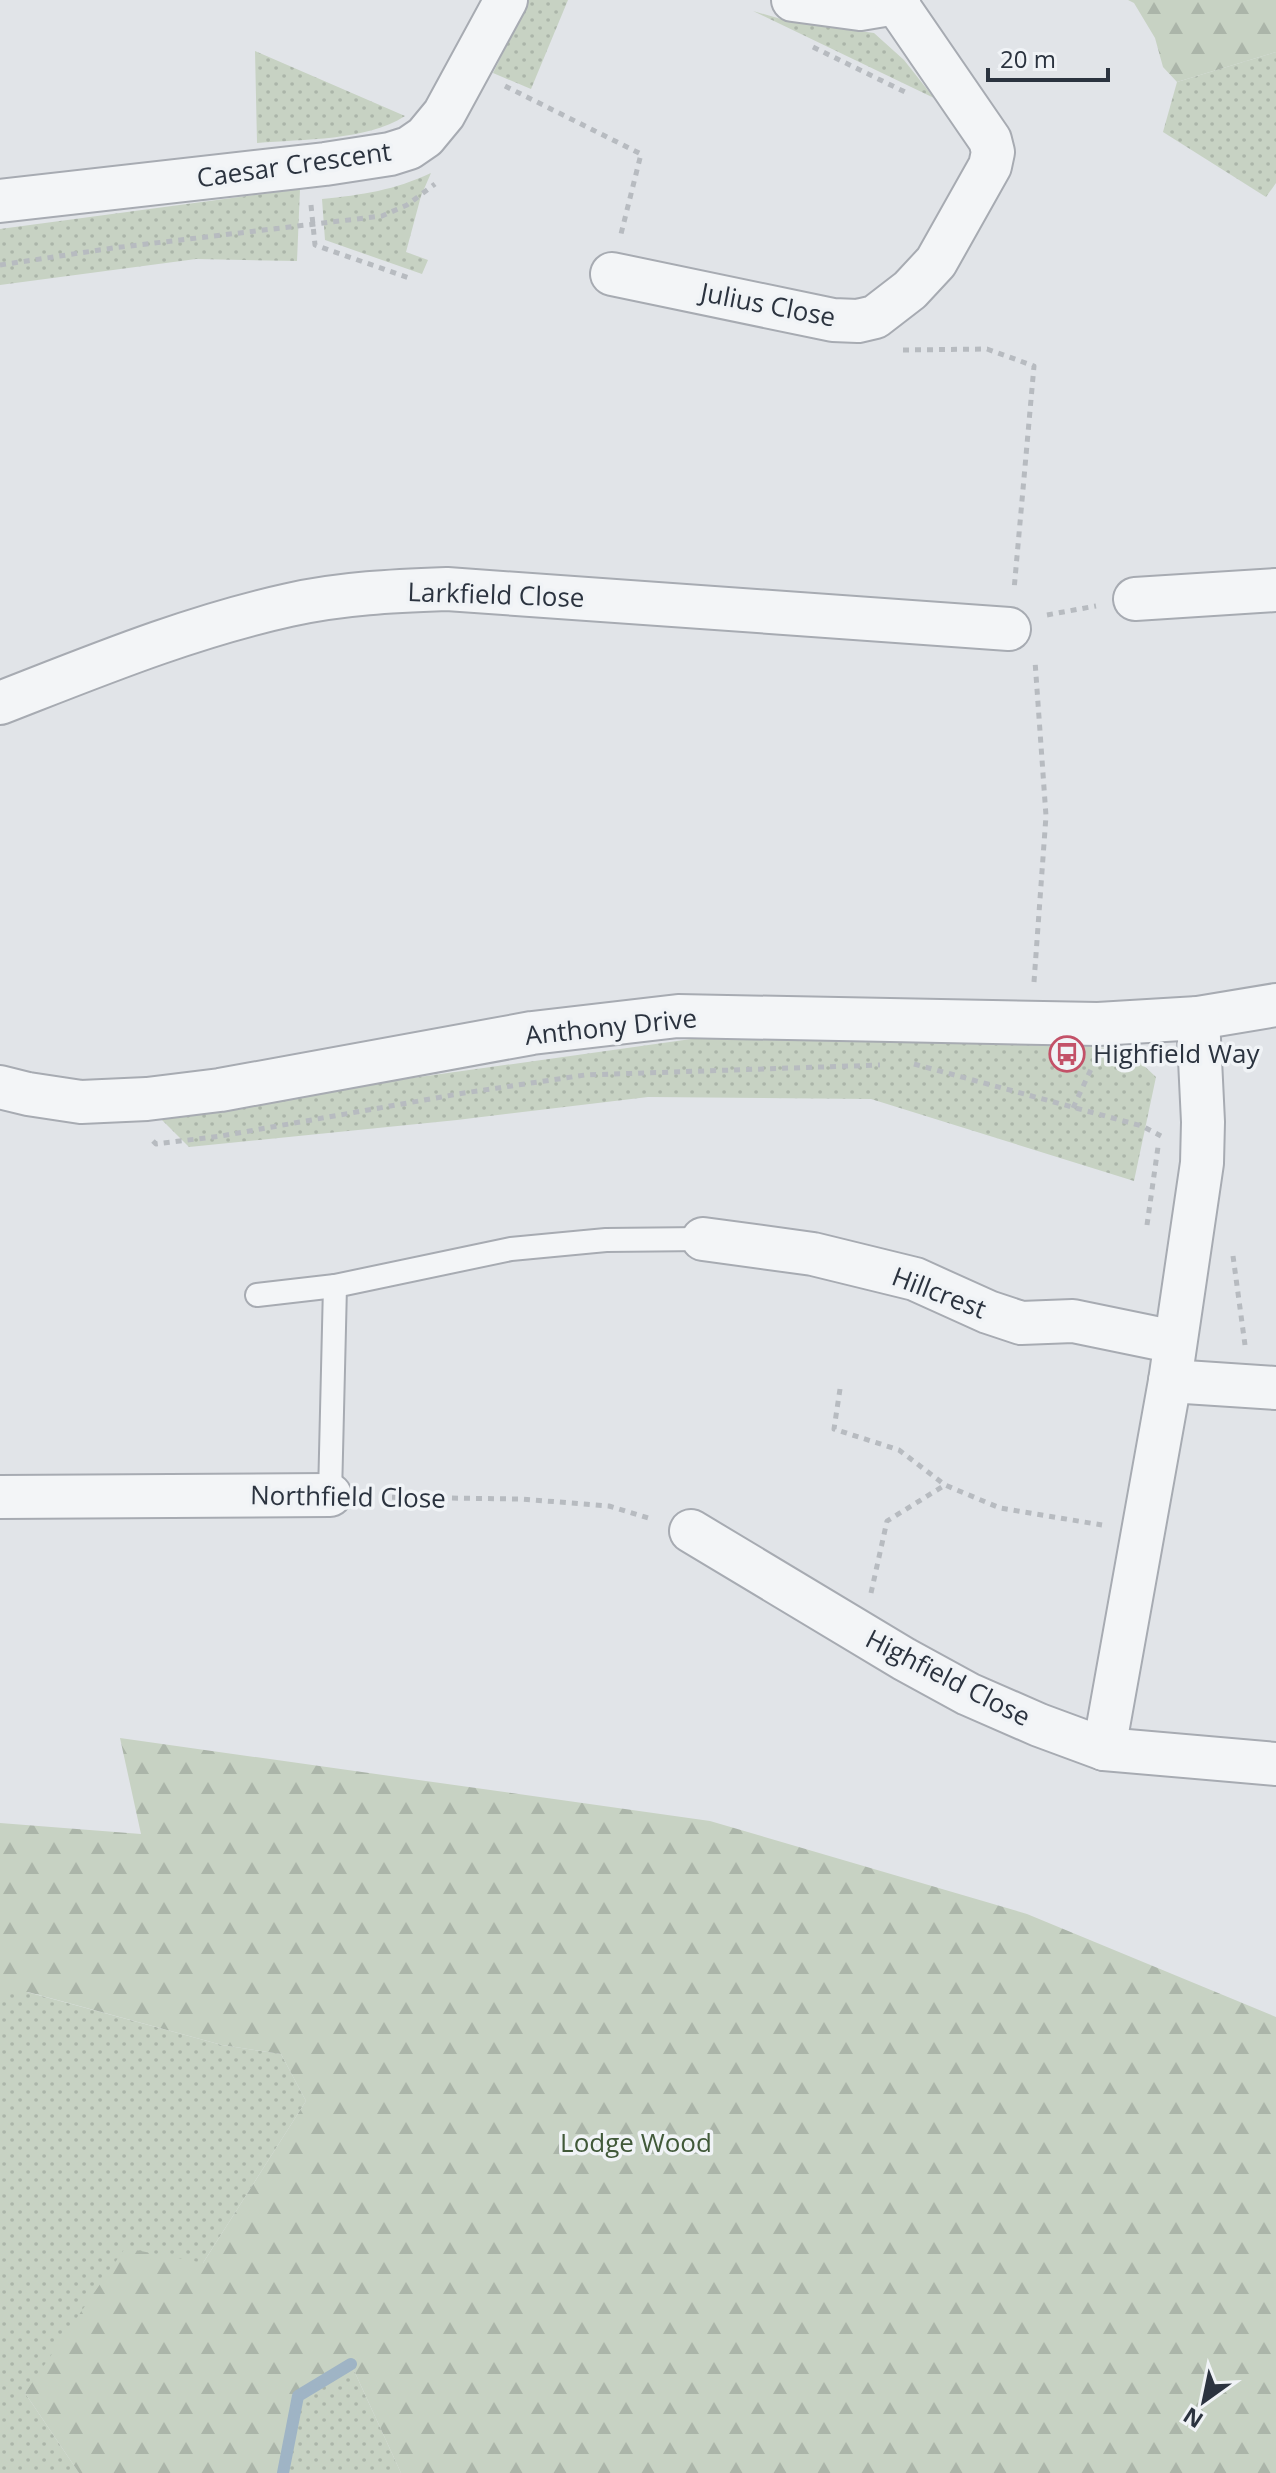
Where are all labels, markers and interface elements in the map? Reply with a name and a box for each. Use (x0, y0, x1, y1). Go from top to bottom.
scale bar (988, 32, 1108, 82)
text: 20 m (1000, 42, 1056, 75)
street label: Caesar Crescent (194, 133, 393, 195)
street label: Julius Close (695, 273, 839, 335)
street label: Larkfield Close (407, 573, 585, 615)
street label: Anthony Drive (523, 999, 699, 1053)
bus stop icon: Highfield Way (1048, 1035, 1086, 1073)
place label: Highfield Way (1093, 1035, 1260, 1071)
street label: Hillcrest (887, 1258, 992, 1326)
street label: Northfield Close (250, 1476, 446, 1516)
street label: Highfield Close (860, 1620, 1037, 1734)
park label: Lodge Wood (560, 2124, 712, 2160)
north arrow (1164, 2361, 1244, 2441)
text: N (1177, 2401, 1208, 2436)

